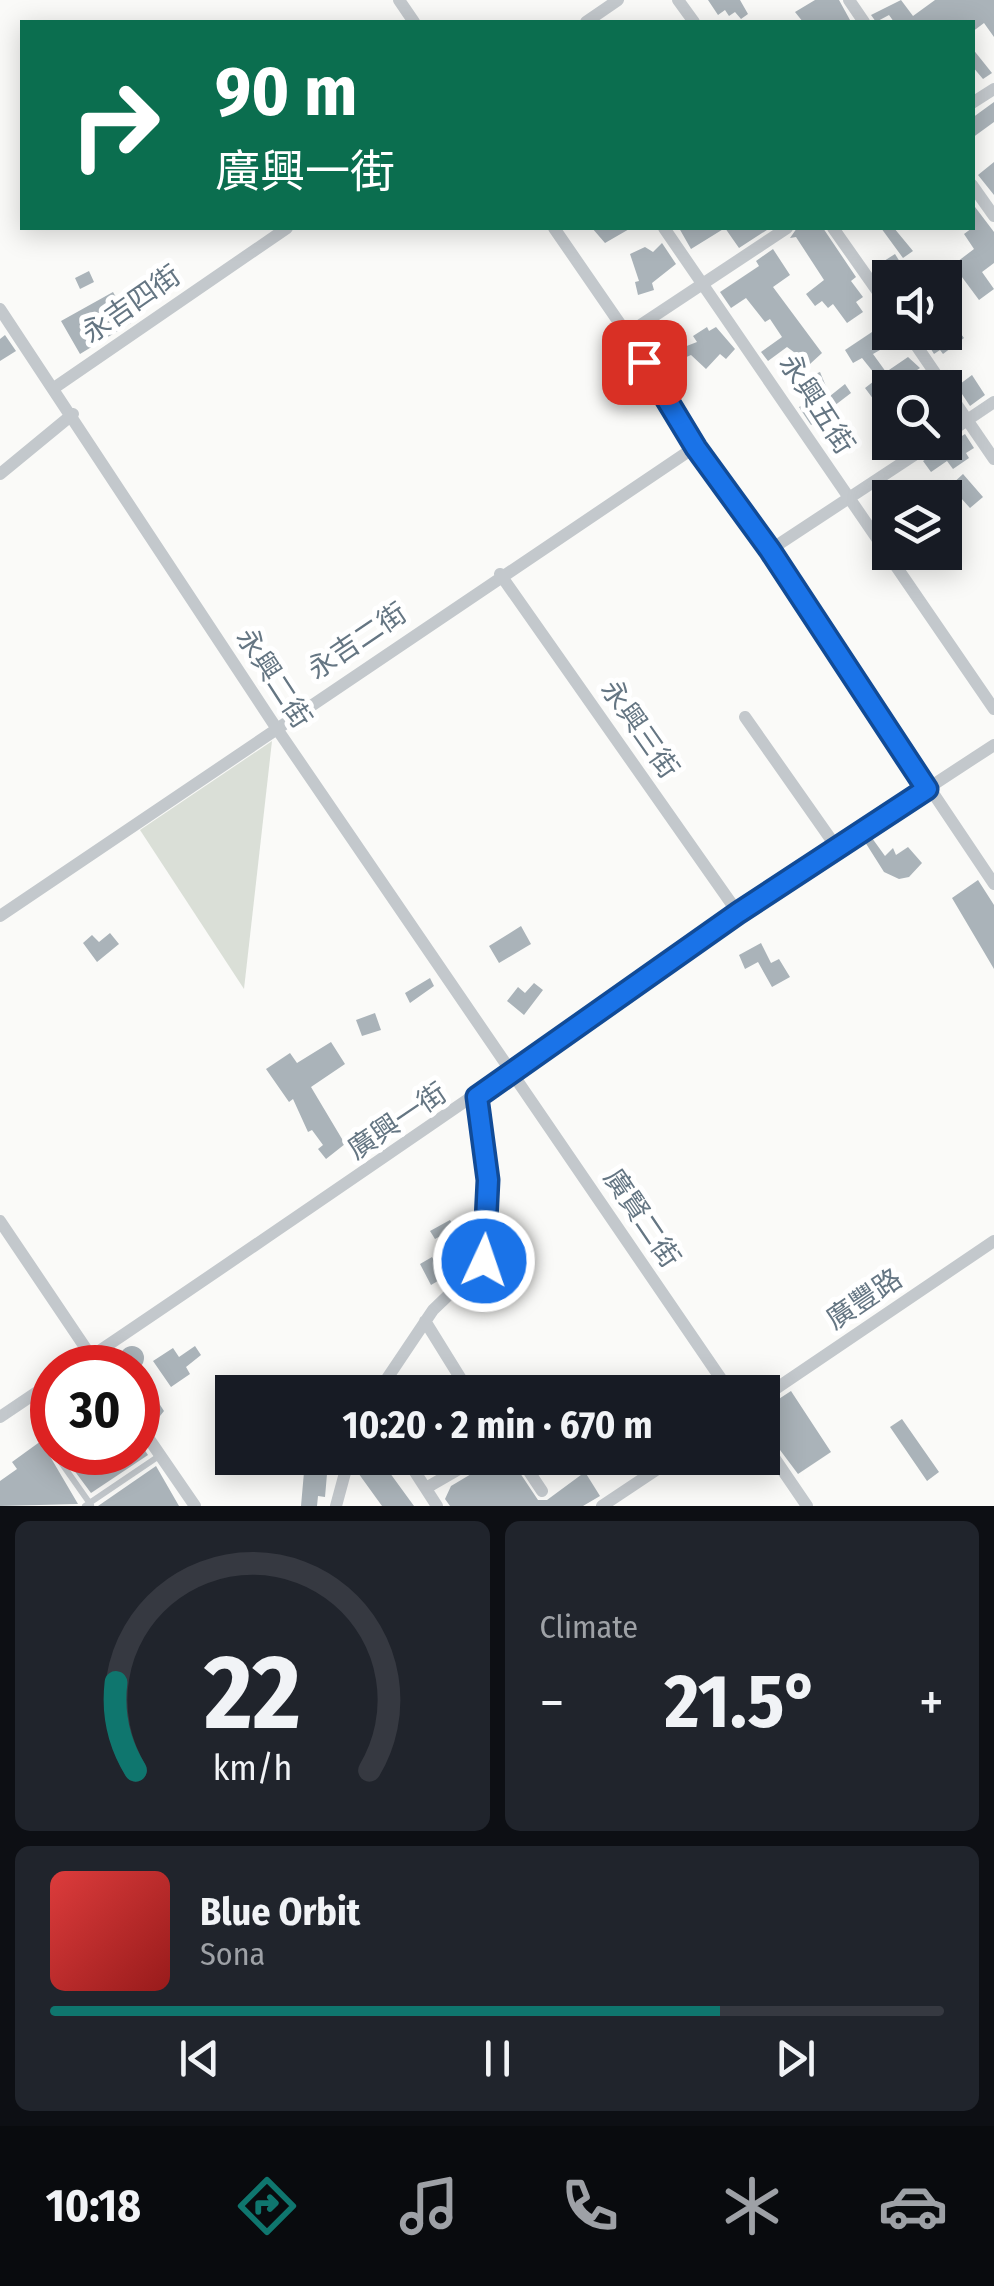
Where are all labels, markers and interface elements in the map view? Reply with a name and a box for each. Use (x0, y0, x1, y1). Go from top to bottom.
text: 90 m (215, 50, 357, 134)
icon: right (50, 60, 180, 190)
text: 廣興一街 (215, 145, 395, 199)
street label: 永吉四街 (76, 258, 186, 350)
map controls (872, 260, 962, 570)
button: sound (872, 260, 962, 350)
pin (602, 320, 687, 405)
icon: arrive (617, 335, 672, 390)
street label: 永興五街 (773, 348, 861, 460)
button: search (872, 370, 962, 460)
button: layers (872, 480, 962, 570)
street label: 永吉二街 (301, 596, 413, 686)
street label: 永興二街 (230, 622, 318, 734)
street label: 永興三街 (594, 674, 686, 784)
street label: 廣興一街 (341, 1076, 453, 1166)
street label: 廣賢二街 (597, 1162, 687, 1274)
position arrow (432, 1209, 536, 1313)
street label: 廣豐路 (820, 1262, 908, 1336)
speed limit sign: 30 (30, 1345, 160, 1475)
text: 10:20 · 2 min · 670 m (343, 1402, 652, 1448)
text: Climate (540, 1608, 638, 1646)
text: 22 (203, 1631, 300, 1756)
text: 21.5° (665, 1657, 819, 1747)
text: − (540, 1670, 564, 1736)
text: + (919, 1670, 944, 1736)
text: km/h (212, 1747, 292, 1789)
text: Blue Orbit (200, 1889, 360, 1935)
text: Sona (200, 1935, 265, 1973)
icon: previous (172, 2031, 227, 2086)
icon: pause (470, 2031, 525, 2086)
icon: next (768, 2031, 823, 2086)
icon: directions (232, 2171, 302, 2241)
icon: music (394, 2171, 464, 2241)
icon: phone (555, 2171, 625, 2241)
icon: climate (717, 2171, 787, 2241)
icon: car (878, 2171, 948, 2241)
text: 10:18 (46, 2179, 141, 2233)

